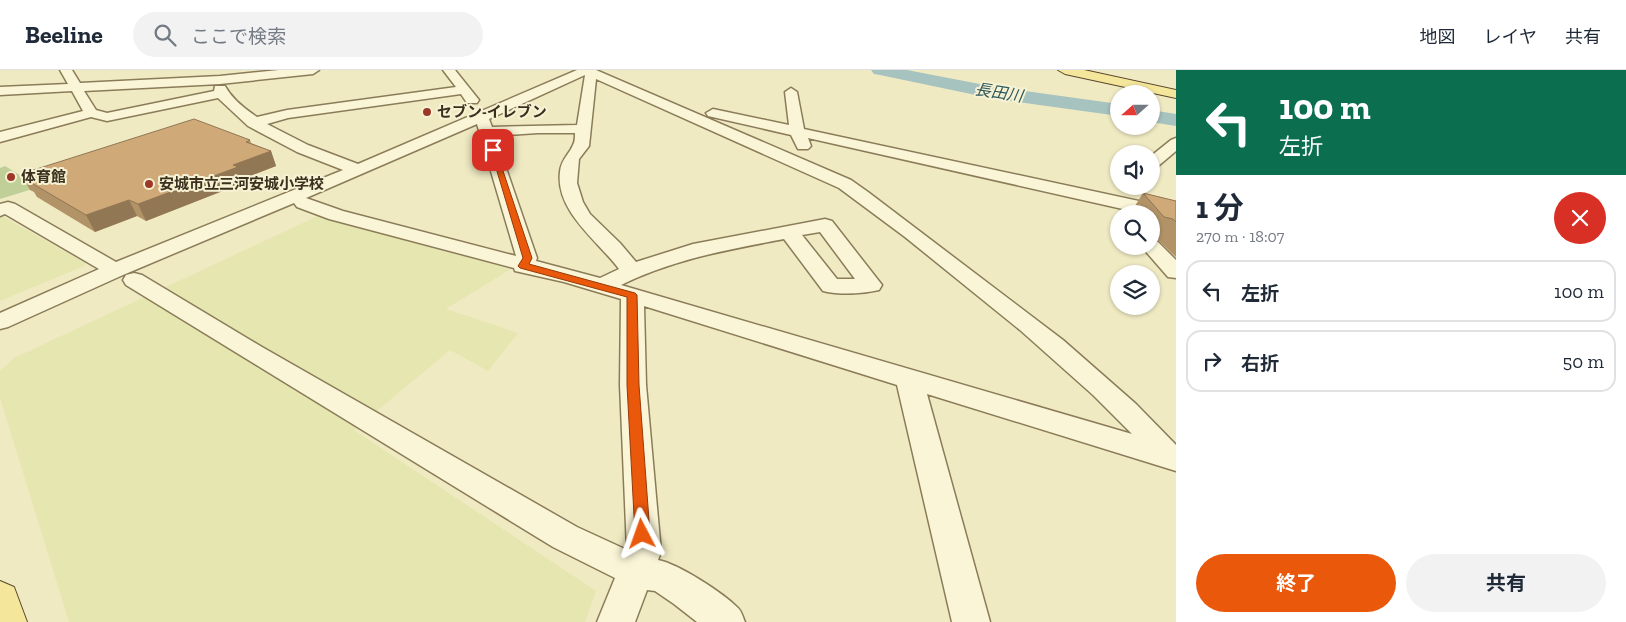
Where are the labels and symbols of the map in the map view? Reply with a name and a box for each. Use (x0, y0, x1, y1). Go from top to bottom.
water label: 長田川 (974, 79, 1026, 106)
north arrow (1110, 85, 1160, 135)
place label: セブン-イレブン (437, 103, 547, 121)
marker: セブン-イレブン (421, 106, 433, 118)
pin (472, 129, 514, 171)
place label: 体育館 (21, 168, 66, 186)
marker: 体育館 (5, 171, 17, 183)
place label: 安城市立三河安城小学校 (159, 175, 324, 193)
marker: 安城市立三河安城小学校 (143, 178, 155, 190)
position arrow (615, 507, 667, 559)

